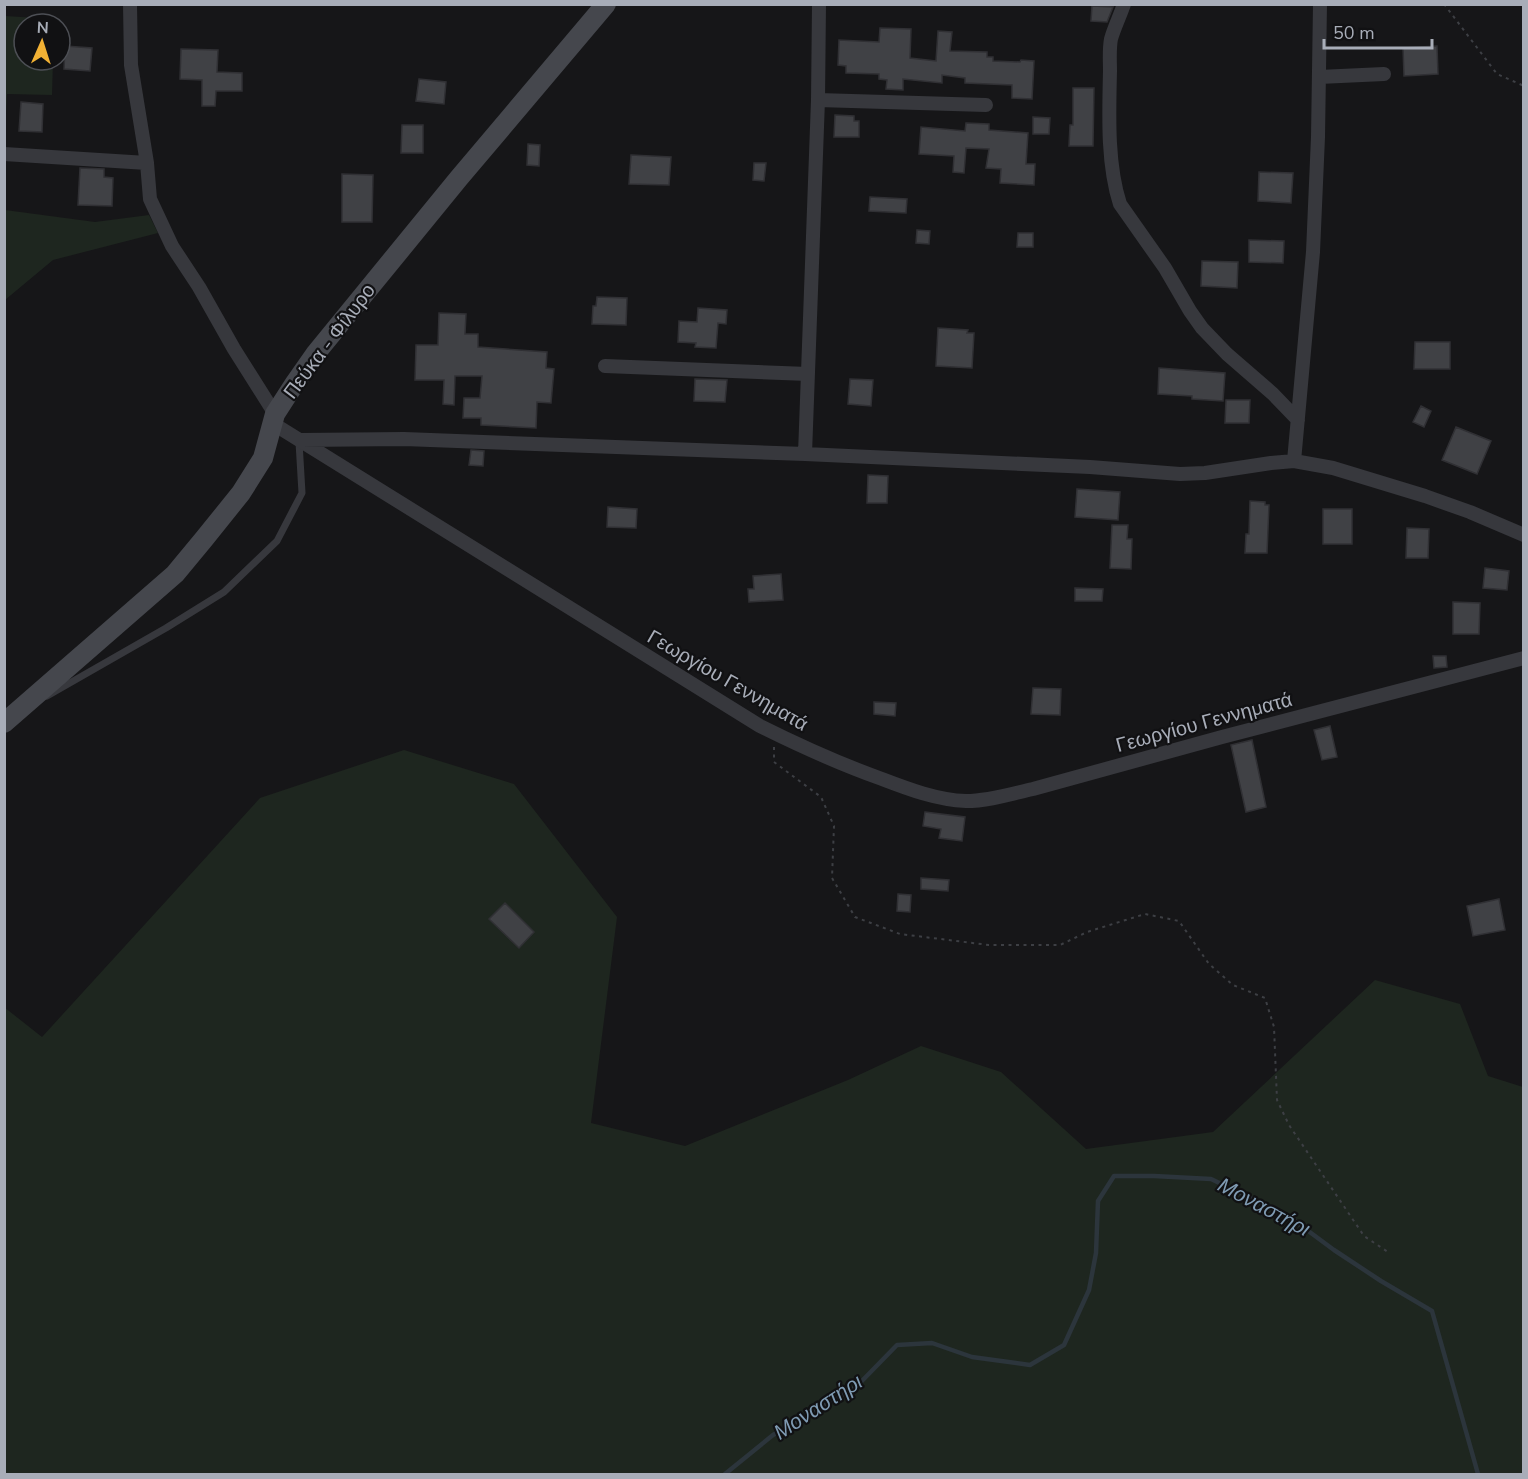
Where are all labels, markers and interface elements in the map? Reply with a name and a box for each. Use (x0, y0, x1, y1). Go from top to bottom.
north arrow (12, 12, 72, 72)
scale bar (1324, 12, 1432, 50)
text: N (36, 17, 49, 39)
text: 50 m (1333, 21, 1375, 45)
street label: Πεύκα - Φίλυρο (277, 278, 382, 404)
street label: Γεωργίου Γεννηματά (642, 623, 813, 738)
street label: Γεωργίου Γεννηματά (1113, 686, 1295, 759)
water label: Μοναστήρι (1213, 1171, 1315, 1243)
water label: Μοναστήρι (768, 1368, 868, 1446)

